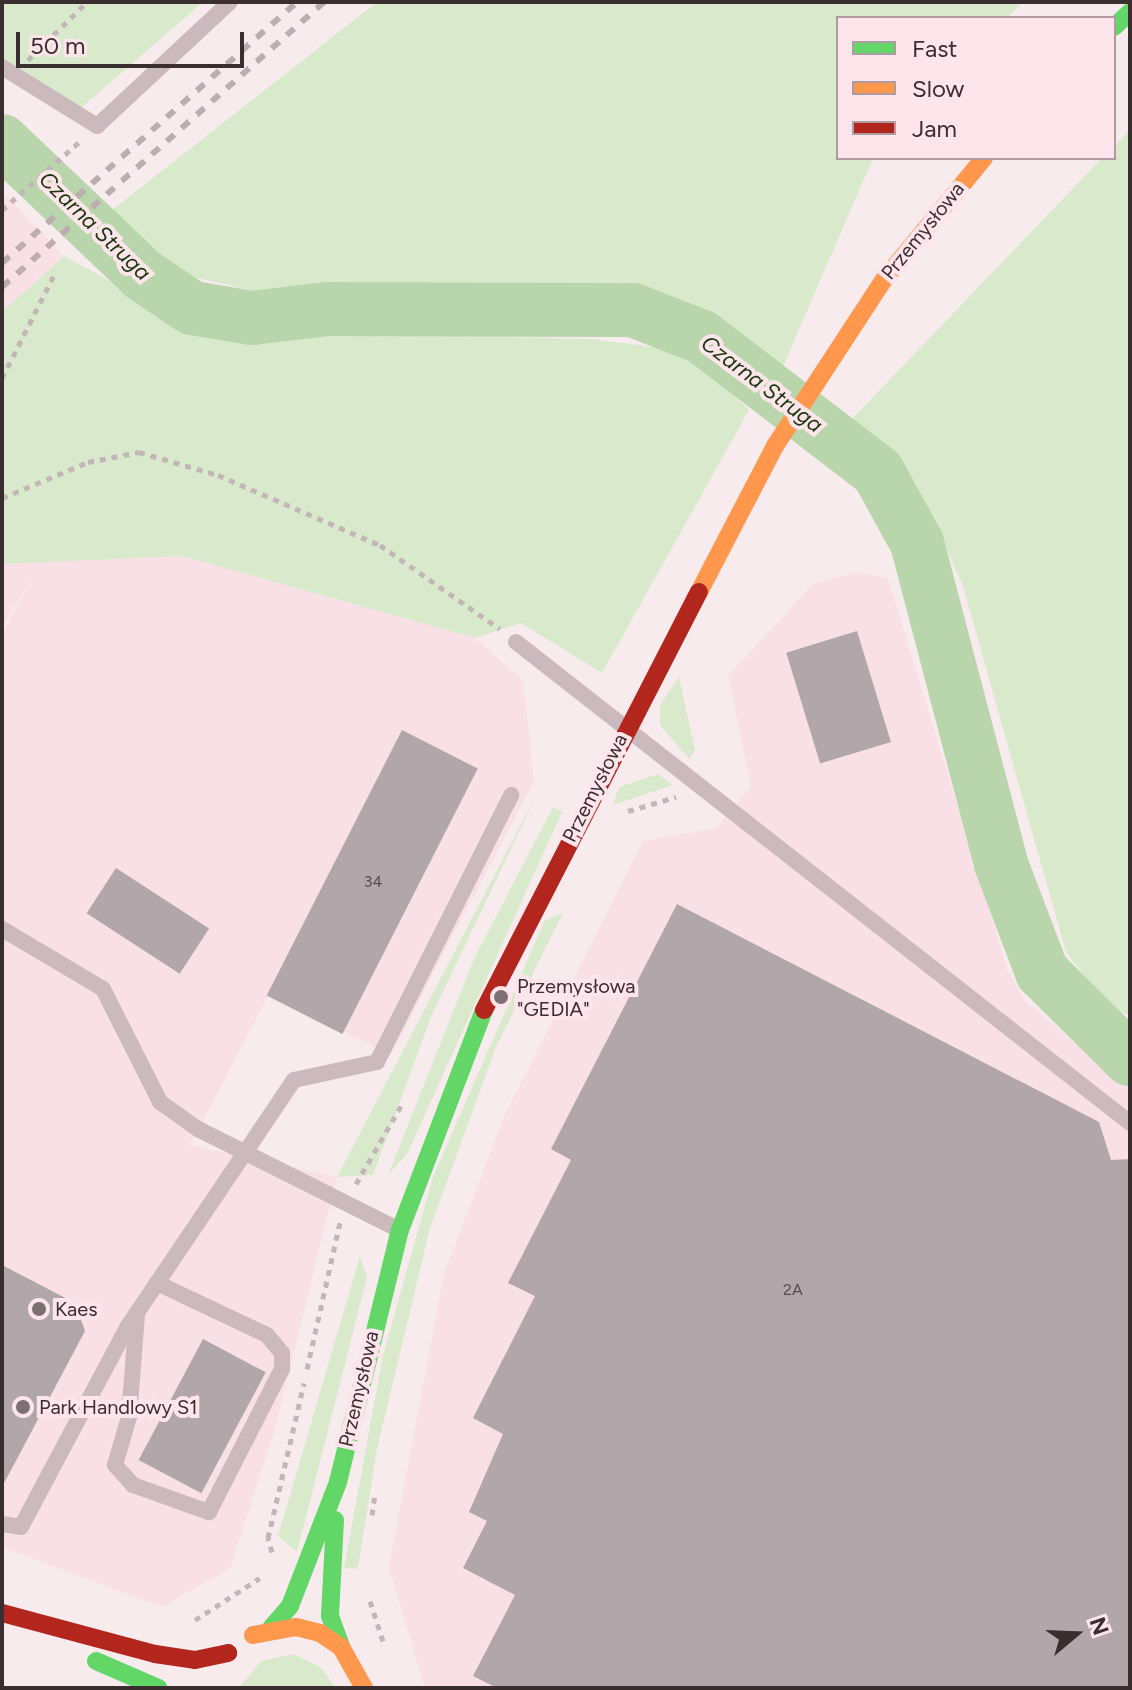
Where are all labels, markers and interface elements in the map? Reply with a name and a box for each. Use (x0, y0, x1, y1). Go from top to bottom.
scale bar (20, 16, 248, 66)
legend (836, 16, 1116, 160)
text: 50 m (30, 31, 86, 60)
text: Fast (912, 34, 957, 63)
text: Slow (912, 74, 964, 103)
text: Jam (912, 114, 957, 143)
water label: Czarna Struga (34, 166, 156, 286)
street label: Przemysłowa (876, 177, 970, 285)
water label: Czarna Struga (696, 330, 828, 438)
street label: Przemysłowa (557, 730, 633, 846)
house number: 34 (364, 872, 382, 892)
place label: Przemysłowa "GEDIA" (517, 974, 635, 1021)
marker: Przemysłowa "GEDIA" (492, 988, 510, 1006)
house number: 2A (783, 1280, 803, 1300)
place label: Kaes (55, 1297, 97, 1321)
marker: Kaes (30, 1300, 48, 1318)
street label: Przemysłowa (334, 1329, 384, 1449)
place label: Park Handlowy S1 (39, 1395, 197, 1419)
marker: Park Handlowy S1 (14, 1398, 32, 1416)
north arrow (1036, 1594, 1116, 1674)
text: N (1084, 1614, 1115, 1638)

